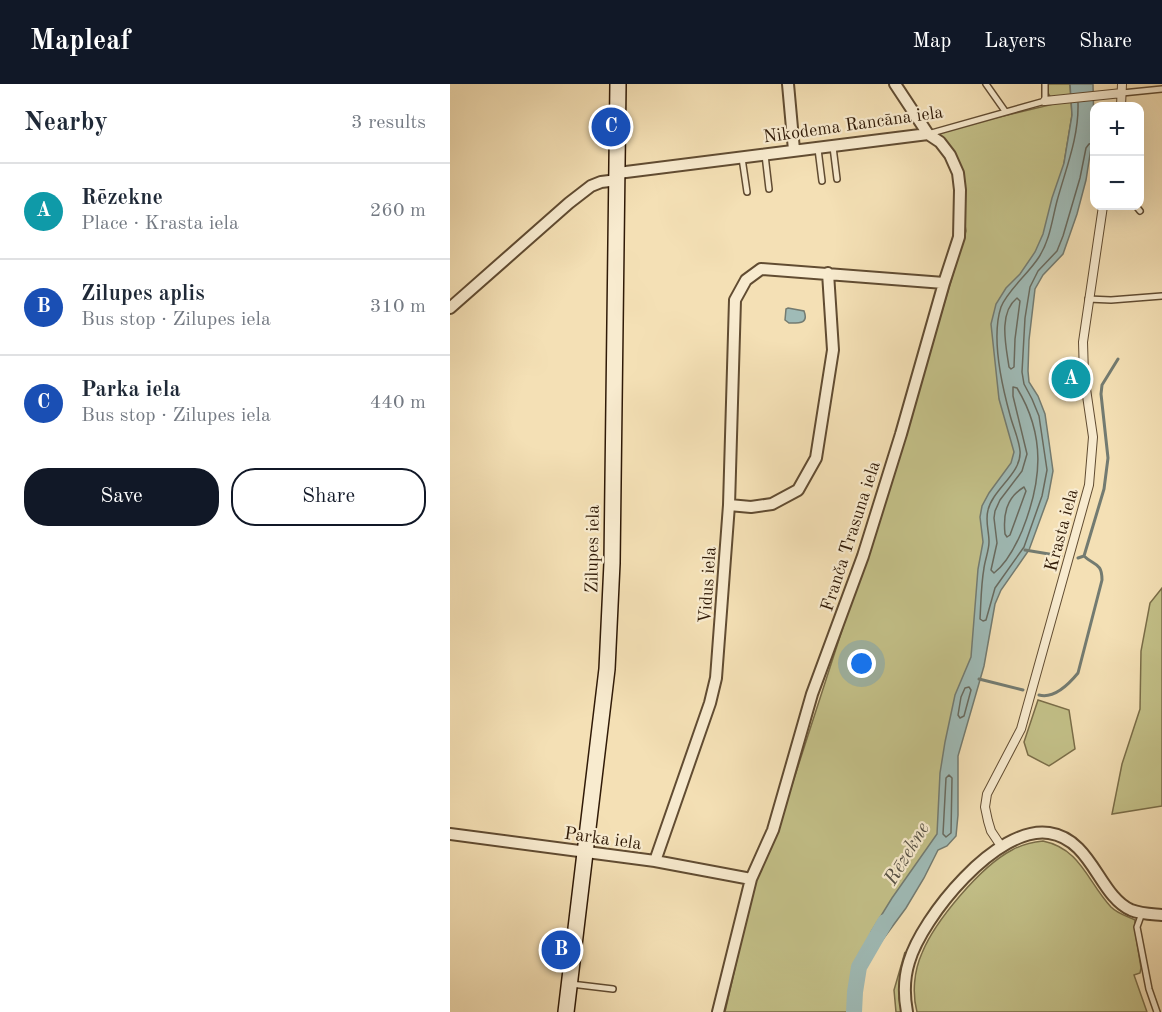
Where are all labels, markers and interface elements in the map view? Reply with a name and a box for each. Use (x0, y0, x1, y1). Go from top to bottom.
text: Mapleaf (30, 28, 130, 56)
text: Map (912, 31, 951, 52)
text: Layers (984, 31, 1046, 52)
text: Share (1079, 31, 1132, 52)
map controls (1090, 102, 1144, 210)
button: + (1090, 102, 1144, 156)
street label: Nikodema Rancāna iela (762, 103, 944, 147)
pin: C (592, 104, 630, 150)
text: Nearby (24, 110, 108, 136)
text: 3 results (351, 113, 426, 133)
button: − (1090, 156, 1144, 210)
text: Rēzekne (81, 187, 163, 209)
text: A (36, 201, 51, 221)
text: 260 m (370, 201, 426, 221)
text: Place · Krasta iela (81, 214, 239, 234)
text: Zilupes aplis (81, 283, 205, 305)
text: B (36, 297, 51, 317)
text: 310 m (370, 297, 426, 317)
text: Bus stop · Zilupes iela (81, 310, 271, 330)
pin: A (1052, 356, 1090, 402)
text: Parka iela (81, 379, 181, 401)
text: C (37, 393, 50, 413)
text: 440 m (370, 393, 426, 413)
text: Bus stop · Zilupes iela (81, 406, 271, 426)
street label: Franča Trasuna iela (818, 459, 884, 614)
button: Save (24, 468, 219, 526)
button: Share (231, 468, 426, 526)
street label: Krasta iela (1042, 487, 1082, 574)
street label: Zilupes iela (583, 505, 603, 593)
street label: Vidus iela (696, 546, 720, 624)
your location (847, 649, 876, 678)
water label: Rēzekne (881, 819, 934, 890)
street label: Parka iela (563, 825, 643, 853)
pin: B (542, 928, 580, 972)

